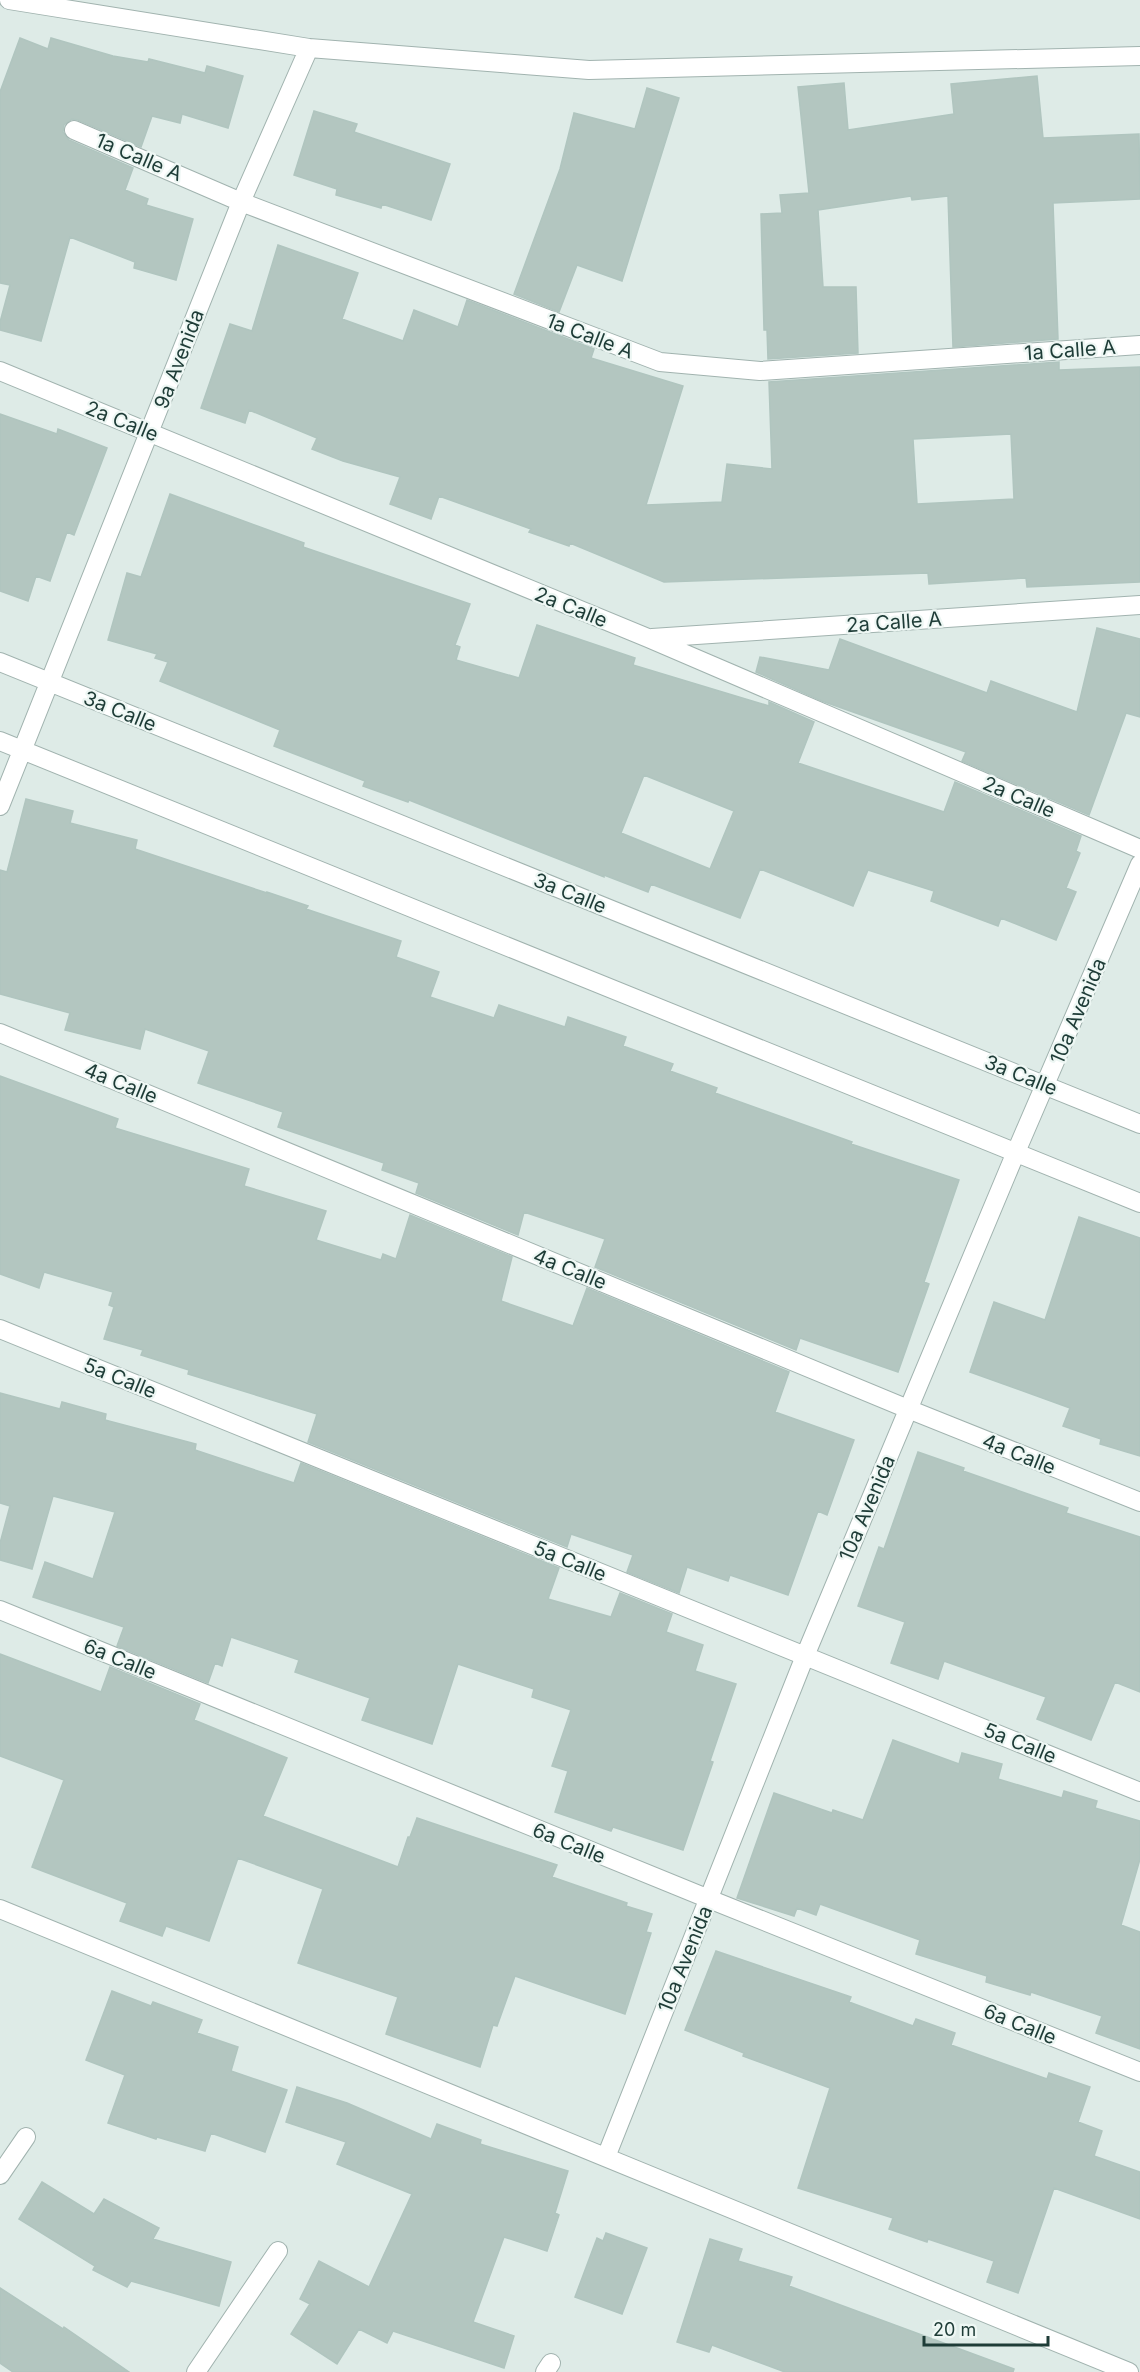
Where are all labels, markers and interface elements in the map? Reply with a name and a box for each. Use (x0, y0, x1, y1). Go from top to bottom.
street label: 1a Calle A (92, 128, 186, 186)
street label: 9a Avenida (149, 306, 209, 412)
street label: 1a Calle A (543, 308, 637, 364)
street label: 1a Calle A (1023, 335, 1117, 365)
street label: 2a Calle (82, 396, 162, 446)
street label: 2a Calle (531, 582, 611, 632)
street label: 2a Calle A (845, 607, 943, 637)
street label: 3a Calle (80, 686, 160, 736)
street label: 2a Calle (979, 771, 1059, 823)
street label: 3a Calle (530, 868, 610, 918)
street label: 10a Avenida (1045, 954, 1111, 1068)
street label: 3a Calle (981, 1050, 1061, 1100)
street label: 4a Calle (81, 1057, 161, 1109)
street label: 4a Calle (530, 1243, 610, 1295)
street label: 5a Calle (80, 1353, 160, 1403)
street label: 4a Calle (979, 1428, 1059, 1480)
street label: 10a Avenida (834, 1451, 900, 1565)
street label: 5a Calle (530, 1536, 610, 1586)
street label: 6a Calle (80, 1634, 160, 1684)
street label: 5a Calle (980, 1718, 1060, 1768)
street label: 6a Calle (529, 1818, 609, 1868)
street label: 10a Avenida (653, 1902, 717, 2016)
street label: 6a Calle (980, 1999, 1060, 2049)
scale bar (924, 2309, 1048, 2347)
text: 20 m (933, 2319, 976, 2340)

